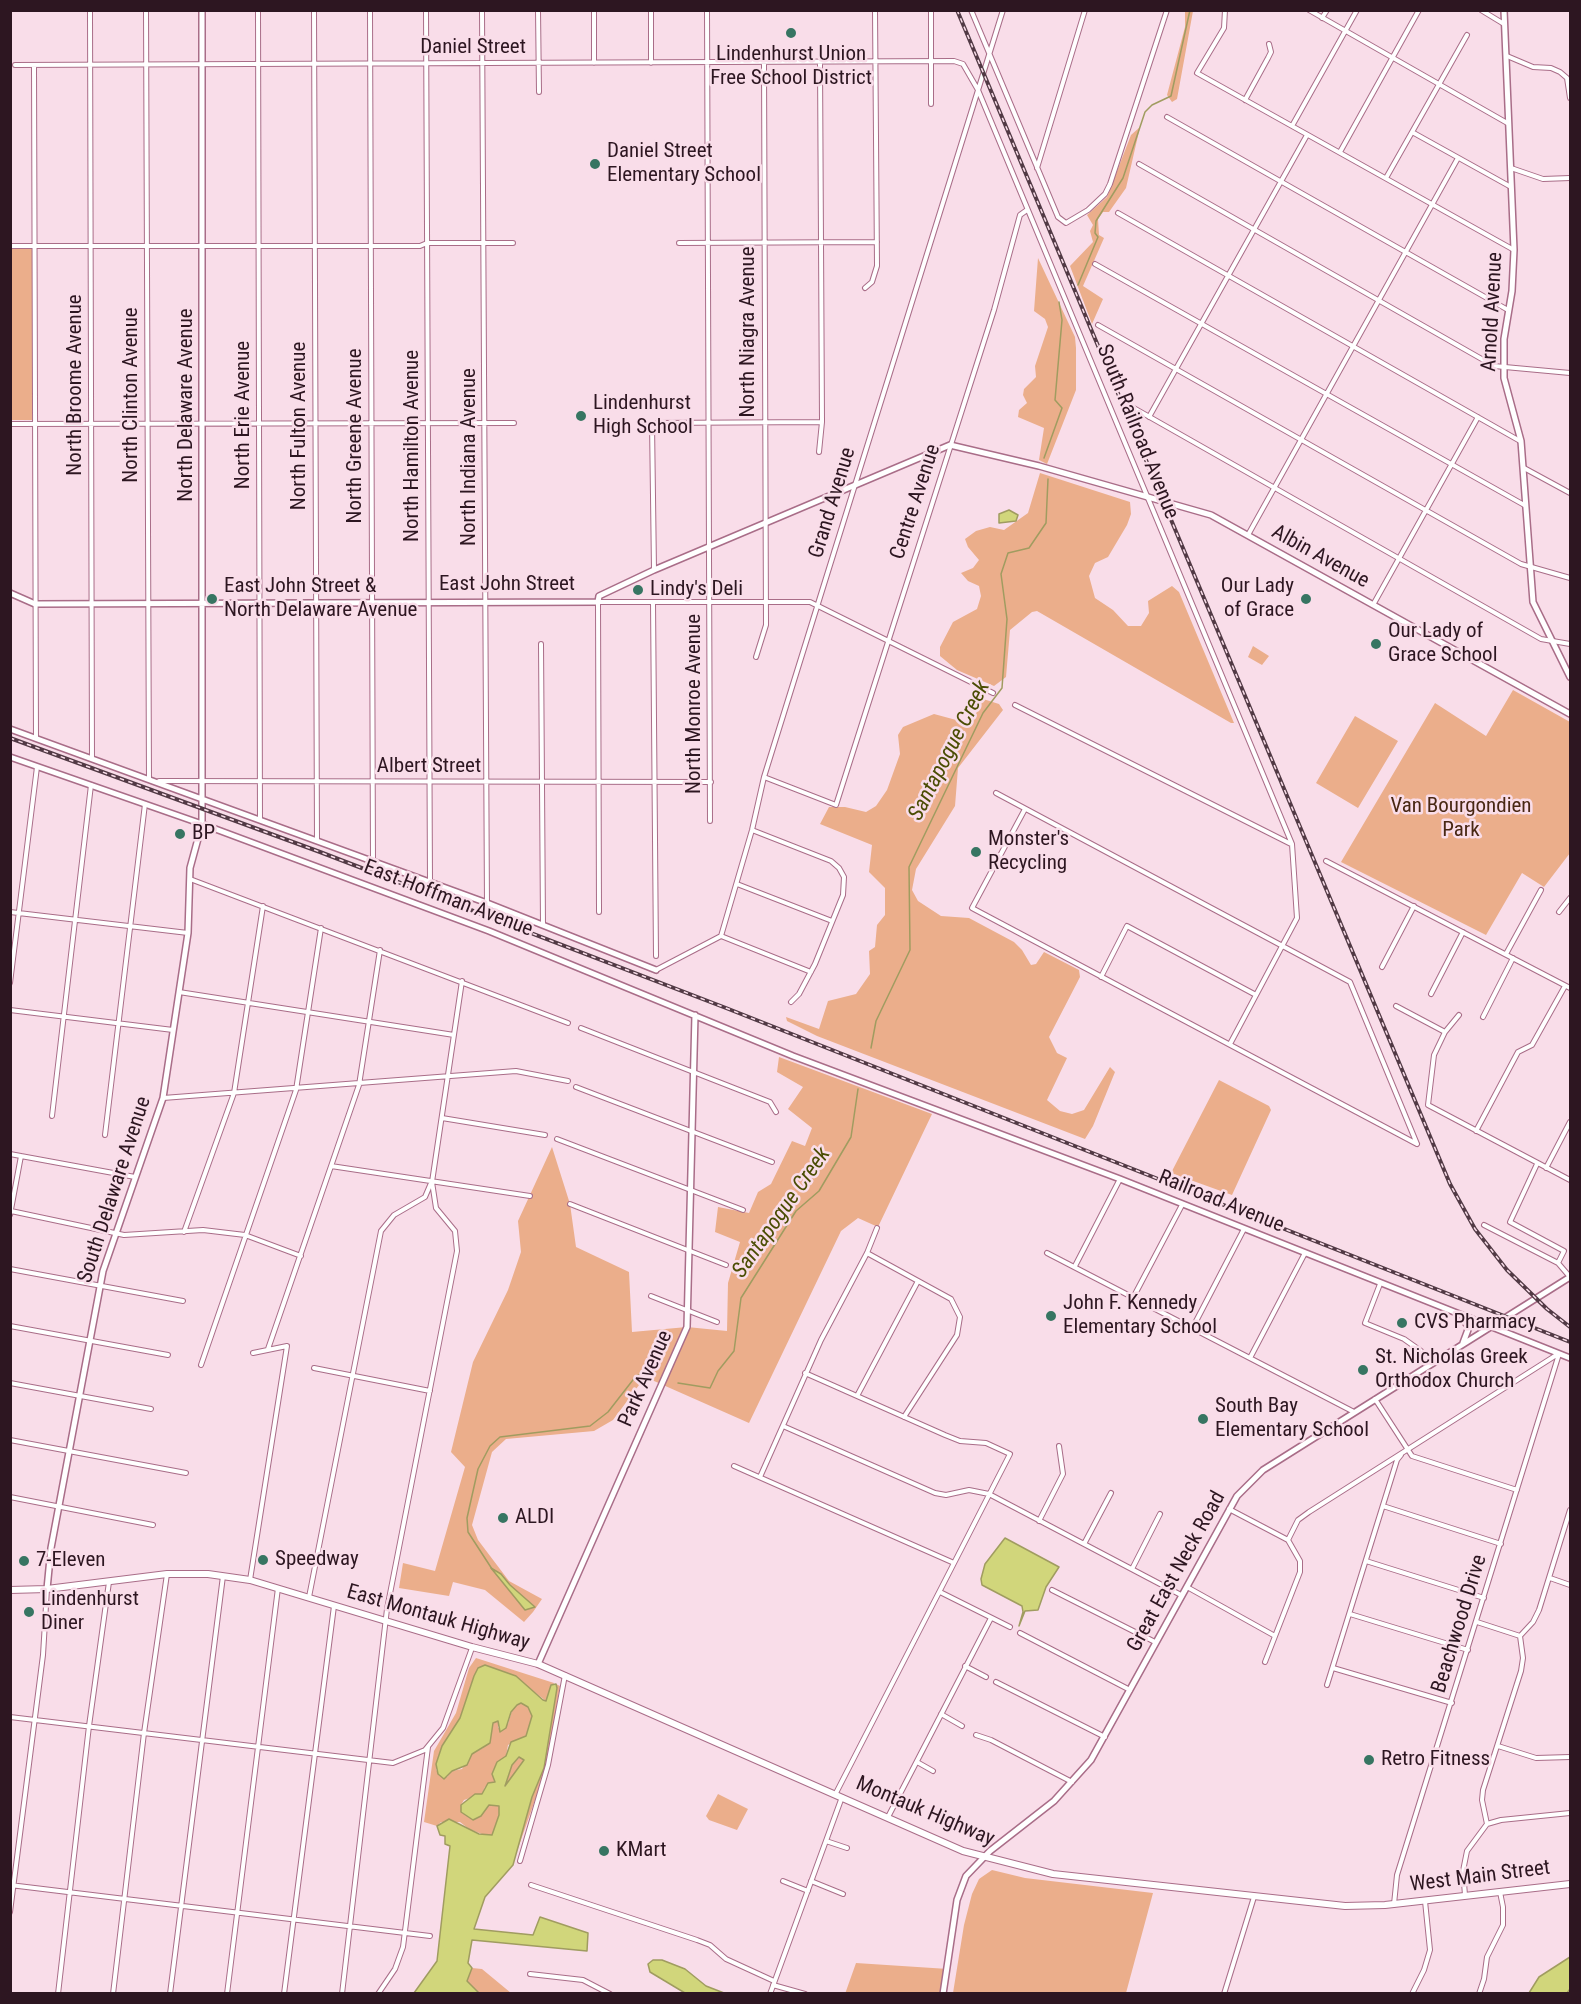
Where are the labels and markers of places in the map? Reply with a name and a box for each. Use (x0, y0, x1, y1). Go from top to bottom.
marker: Lindenhurst Union Free School District (784, 26, 798, 40)
place label: Lindenhurst Union Free School District (710, 42, 872, 92)
place label: Daniel Street Elementary School (607, 139, 761, 189)
marker: Daniel Street Elementary School (588, 157, 602, 171)
place label: Lindenhurst High School (593, 391, 693, 441)
marker: Lindenhurst High School (574, 409, 588, 423)
place label: East John Street & North Delaware Avenue (224, 574, 417, 624)
place label: Our Lady of Grace (1221, 574, 1294, 624)
place label: Lindy's Deli (650, 577, 743, 603)
marker: Lindy's Deli (631, 583, 645, 597)
marker: East John Street & North Delaware Avenue (205, 592, 219, 606)
marker: Our Lady of Grace (1299, 592, 1313, 606)
place label: Our Lady of Grace School (1388, 619, 1497, 669)
marker: Our Lady of Grace School (1369, 637, 1383, 651)
place label: BP (192, 821, 215, 847)
marker: BP (173, 827, 187, 841)
place label: Monster's Recycling (988, 827, 1069, 877)
marker: Monster's Recycling (969, 845, 983, 859)
place label: John F. Kennedy Elementary School (1063, 1291, 1217, 1341)
marker: John F. Kennedy Elementary School (1044, 1309, 1058, 1323)
place label: CVS Pharmacy (1414, 1310, 1536, 1336)
marker: CVS Pharmacy (1395, 1316, 1409, 1330)
place label: St. Nicholas Greek Orthodox Church (1375, 1345, 1528, 1395)
marker: St. Nicholas Greek Orthodox Church (1356, 1363, 1370, 1377)
place label: South Bay Elementary School (1215, 1394, 1369, 1444)
marker: South Bay Elementary School (1196, 1412, 1210, 1426)
place label: ALDI (515, 1505, 554, 1531)
marker: ALDI (496, 1511, 510, 1525)
place label: Speedway (275, 1547, 359, 1573)
place label: 7-Eleven (36, 1548, 105, 1574)
marker: Speedway (256, 1553, 270, 1567)
marker: 7-Eleven (17, 1554, 31, 1568)
place label: Lindenhurst Diner (41, 1587, 139, 1637)
marker: Lindenhurst Diner (22, 1605, 36, 1619)
place label: Retro Fitness (1381, 1747, 1490, 1773)
marker: Retro Fitness (1362, 1753, 1376, 1767)
place label: KMart (616, 1838, 667, 1864)
marker: KMart (597, 1844, 611, 1858)

